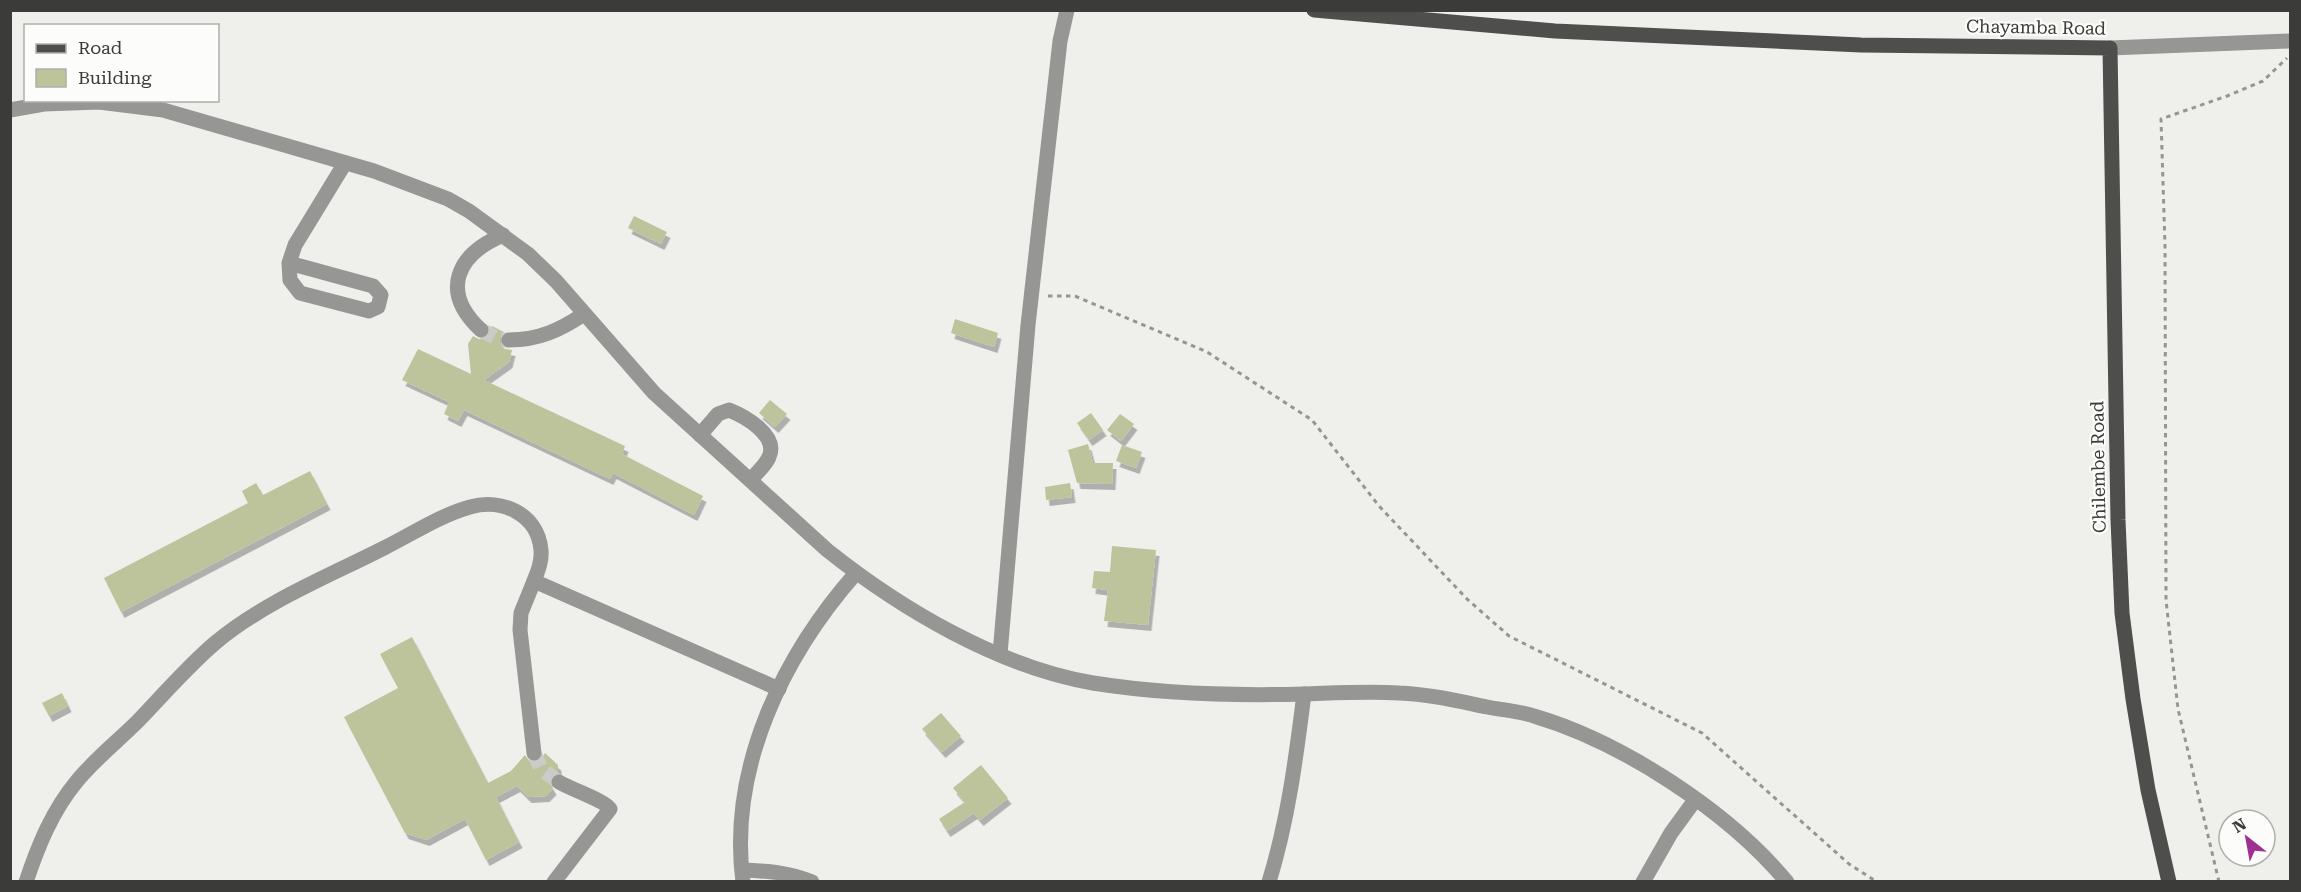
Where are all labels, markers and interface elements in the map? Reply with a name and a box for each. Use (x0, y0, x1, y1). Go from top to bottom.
street label: Chayamba Road (1966, 15, 2107, 39)
legend (24, 24, 219, 102)
text: Road (78, 37, 123, 58)
text: Building (78, 67, 152, 88)
street label: Chilembe Road (2086, 400, 2110, 533)
north arrow (2217, 808, 2277, 868)
text: N (2229, 814, 2250, 837)

